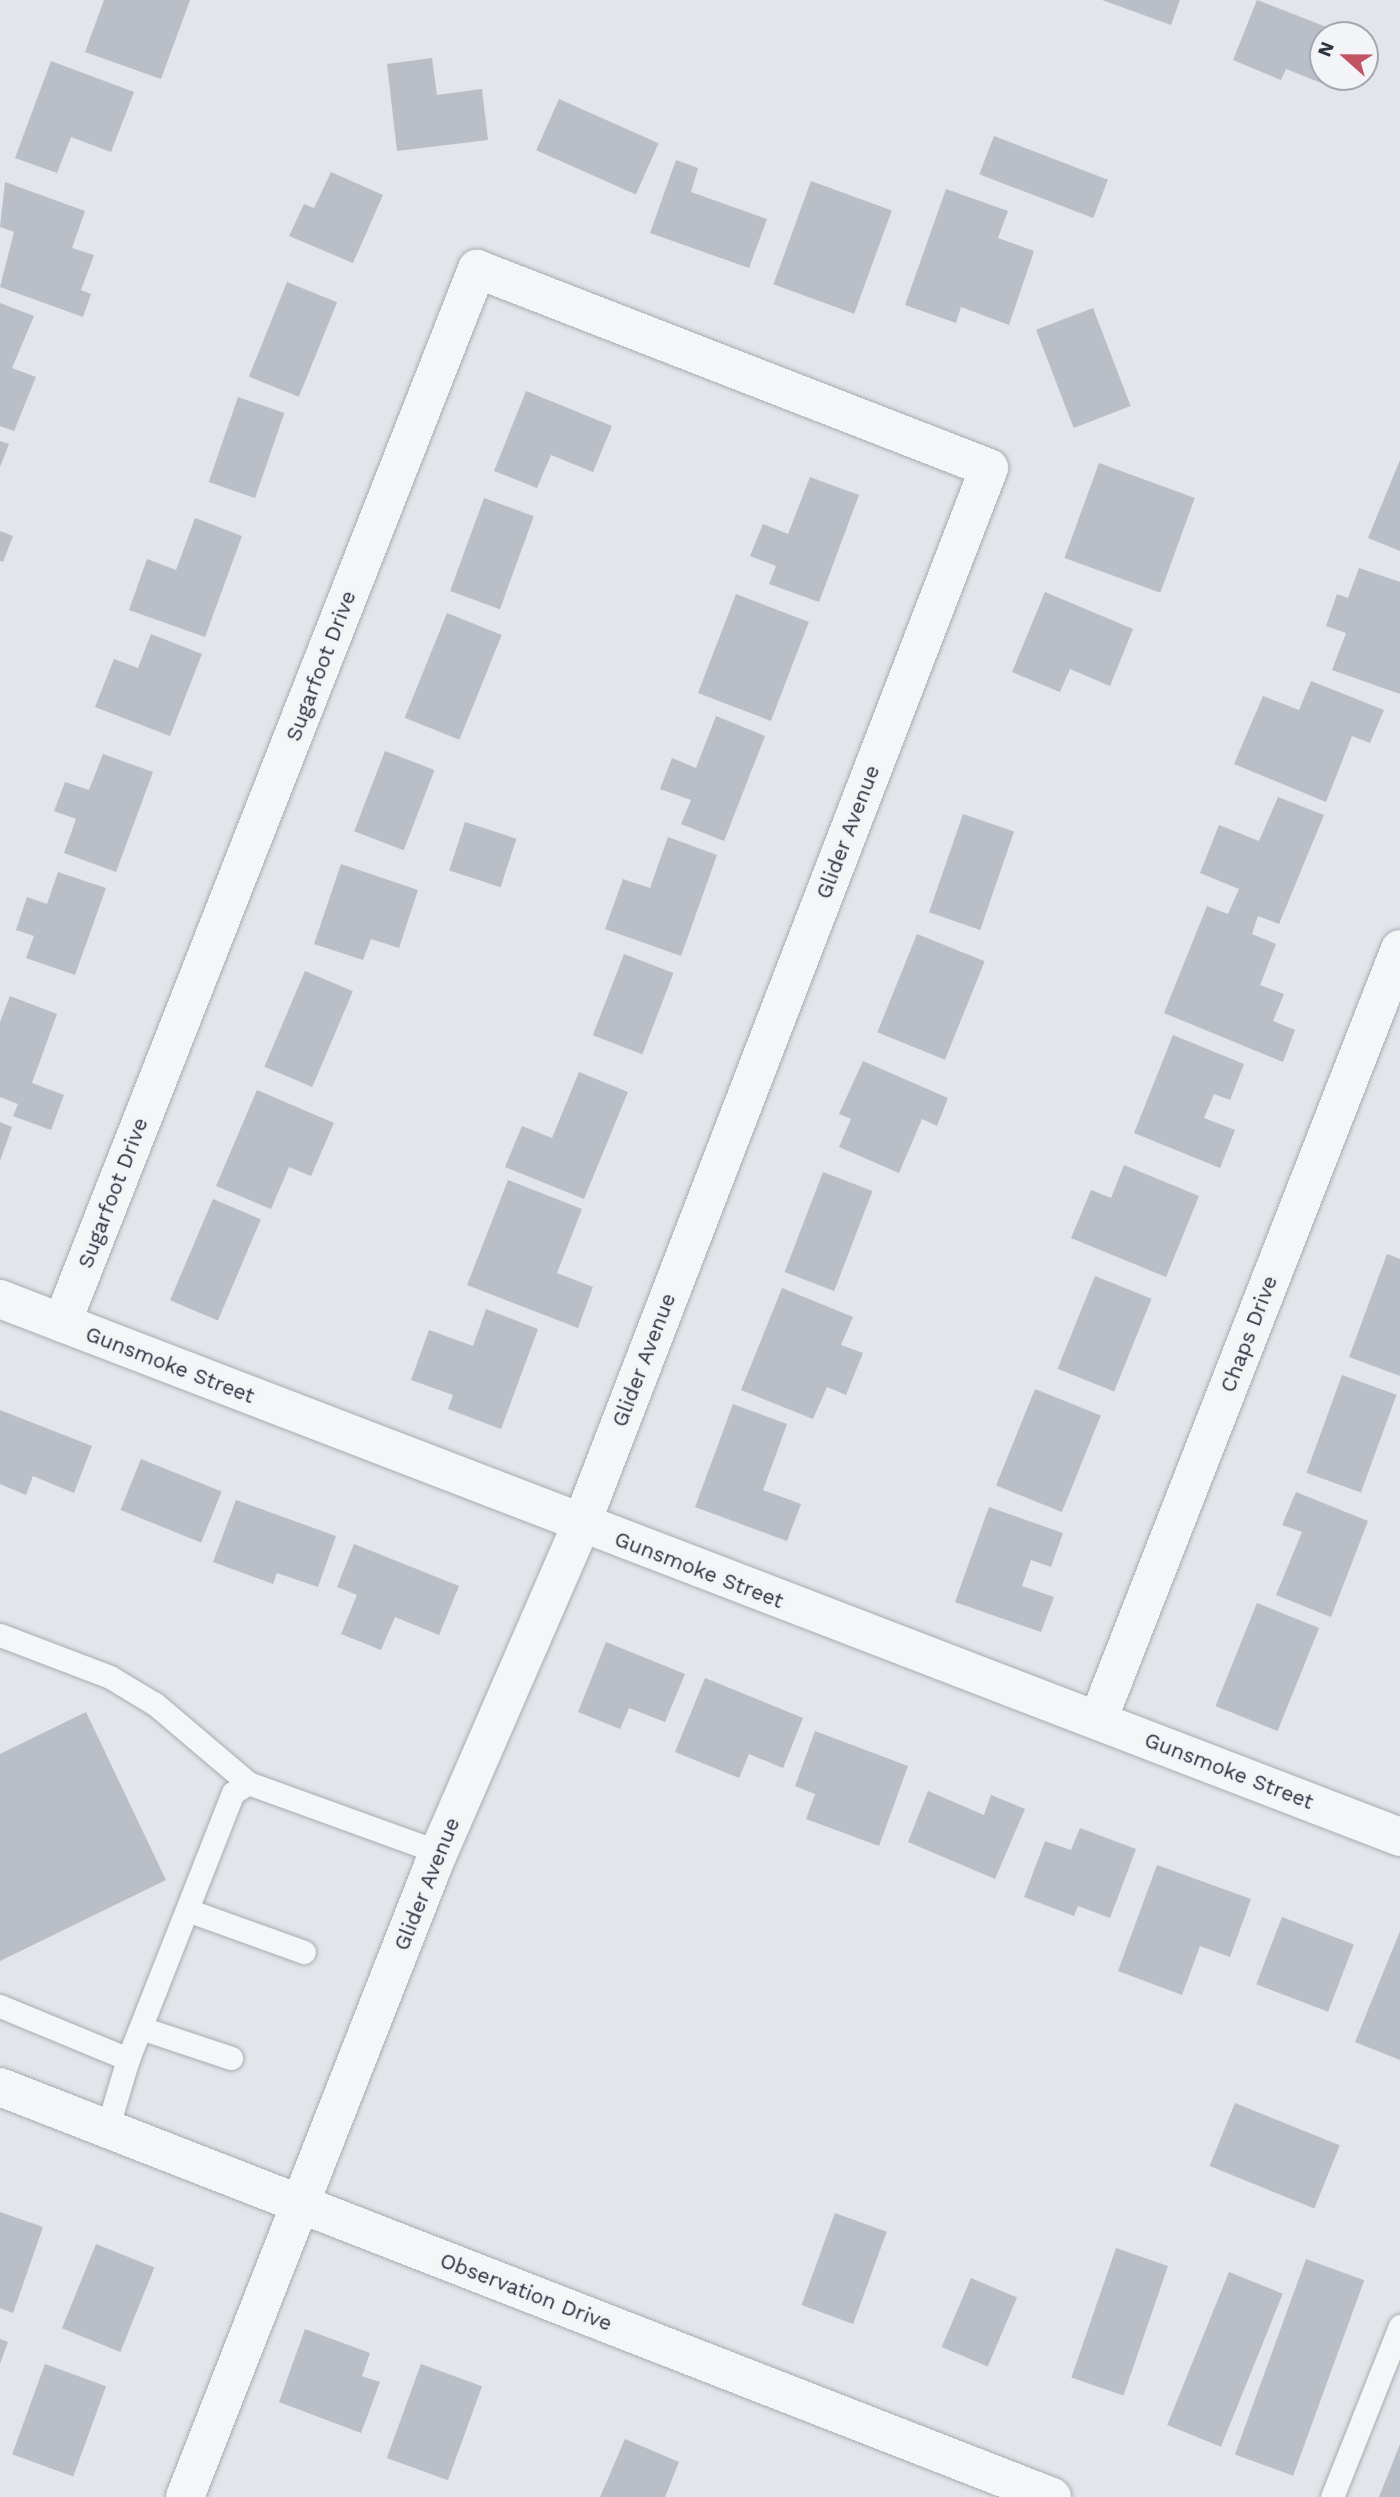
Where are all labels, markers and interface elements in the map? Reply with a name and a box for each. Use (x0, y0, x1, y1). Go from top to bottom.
north arrow (1309, 21, 1379, 91)
text: N (1313, 38, 1339, 60)
street label: Sugarfoot Drive (281, 587, 361, 745)
street label: Glider Avenue (811, 761, 885, 903)
street label: Sugarfoot Drive (73, 1114, 153, 1272)
street label: Chaps Drive (1215, 1272, 1283, 1396)
street label: Glider Avenue (607, 1289, 681, 1431)
street label: Gunsmoke Street (82, 1321, 258, 1409)
street label: Gunsmoke Street (611, 1526, 787, 1614)
street label: Gunsmoke Street (1141, 1727, 1317, 1815)
street label: Glider Avenue (389, 1813, 465, 1955)
street label: Observation Drive (437, 2248, 615, 2336)

